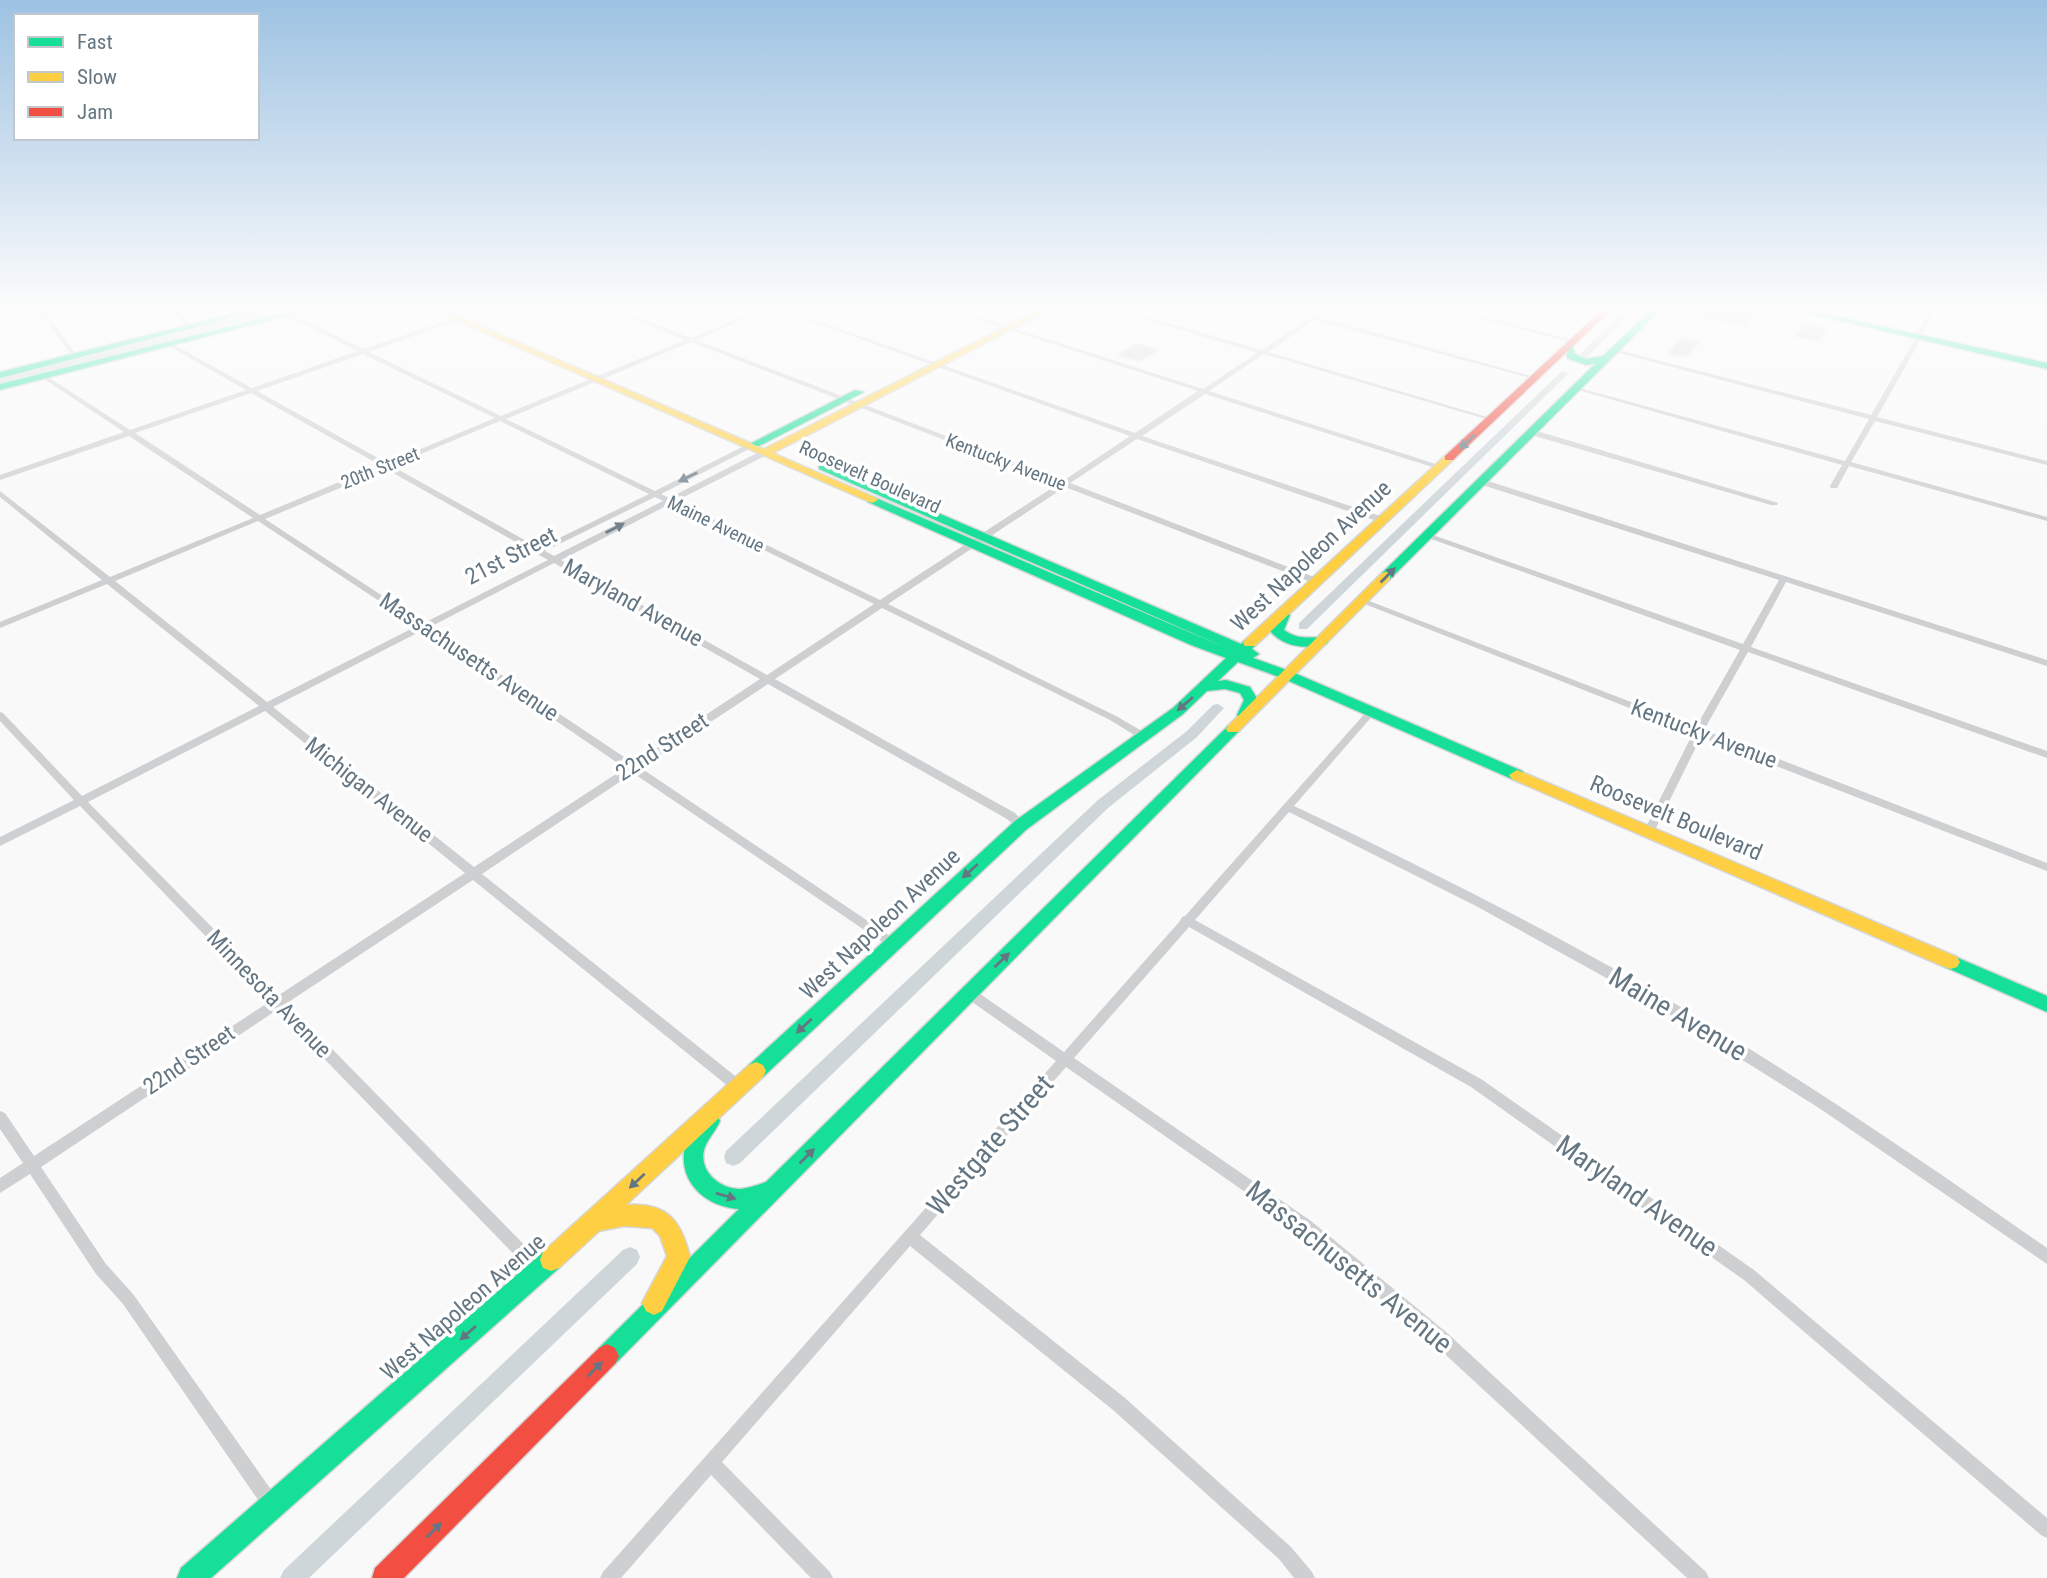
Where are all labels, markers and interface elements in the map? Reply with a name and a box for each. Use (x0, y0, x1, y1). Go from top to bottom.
legend (14, 14, 259, 140)
text: Fast (77, 30, 113, 54)
text: Slow (77, 65, 117, 89)
text: Jam (77, 100, 113, 124)
street label: Kentucky Avenue (942, 428, 1070, 496)
one-way arrow (1459, 433, 1476, 449)
street label: Roosevelt Boulevard (796, 436, 944, 518)
street label: 20th Street (337, 442, 423, 494)
one-way arrow (678, 472, 698, 483)
street label: West Napoleon Avenue (1225, 475, 1397, 637)
street label: Maine Avenue (664, 491, 768, 557)
street label: 21st Street (461, 521, 561, 591)
one-way arrow (605, 522, 625, 533)
street label: Maryland Avenue (558, 553, 708, 653)
one-way arrow (1379, 567, 1395, 584)
street label: Massachusetts Avenue (374, 587, 564, 727)
street label: Kentucky Avenue (1627, 694, 1781, 774)
one-way arrow (1177, 696, 1194, 712)
street label: 22nd Street (611, 707, 713, 787)
street label: Michigan Avenue (300, 732, 438, 848)
street label: Roosevelt Boulevard (1586, 770, 1766, 866)
street label: West Napoleon Avenue (794, 843, 966, 1005)
one-way arrow (961, 863, 979, 879)
street label: Minnesota Avenue (201, 925, 337, 1063)
one-way arrow (994, 952, 1010, 968)
street label: Maine Avenue (1603, 960, 1753, 1068)
one-way arrow (795, 1018, 813, 1034)
street label: 22nd Street (138, 1020, 240, 1100)
street label: Westgate Street (920, 1068, 1060, 1222)
street label: Maryland Avenue (1550, 1128, 1724, 1264)
one-way arrow (799, 1148, 816, 1165)
one-way arrow (628, 1173, 646, 1189)
street label: Massachusetts Avenue (1239, 1174, 1459, 1360)
one-way arrow (715, 1191, 737, 1202)
street label: West Napoleon Avenue (375, 1228, 551, 1386)
one-way arrow (459, 1325, 477, 1341)
one-way arrow (586, 1362, 603, 1378)
one-way arrow (425, 1521, 442, 1538)

